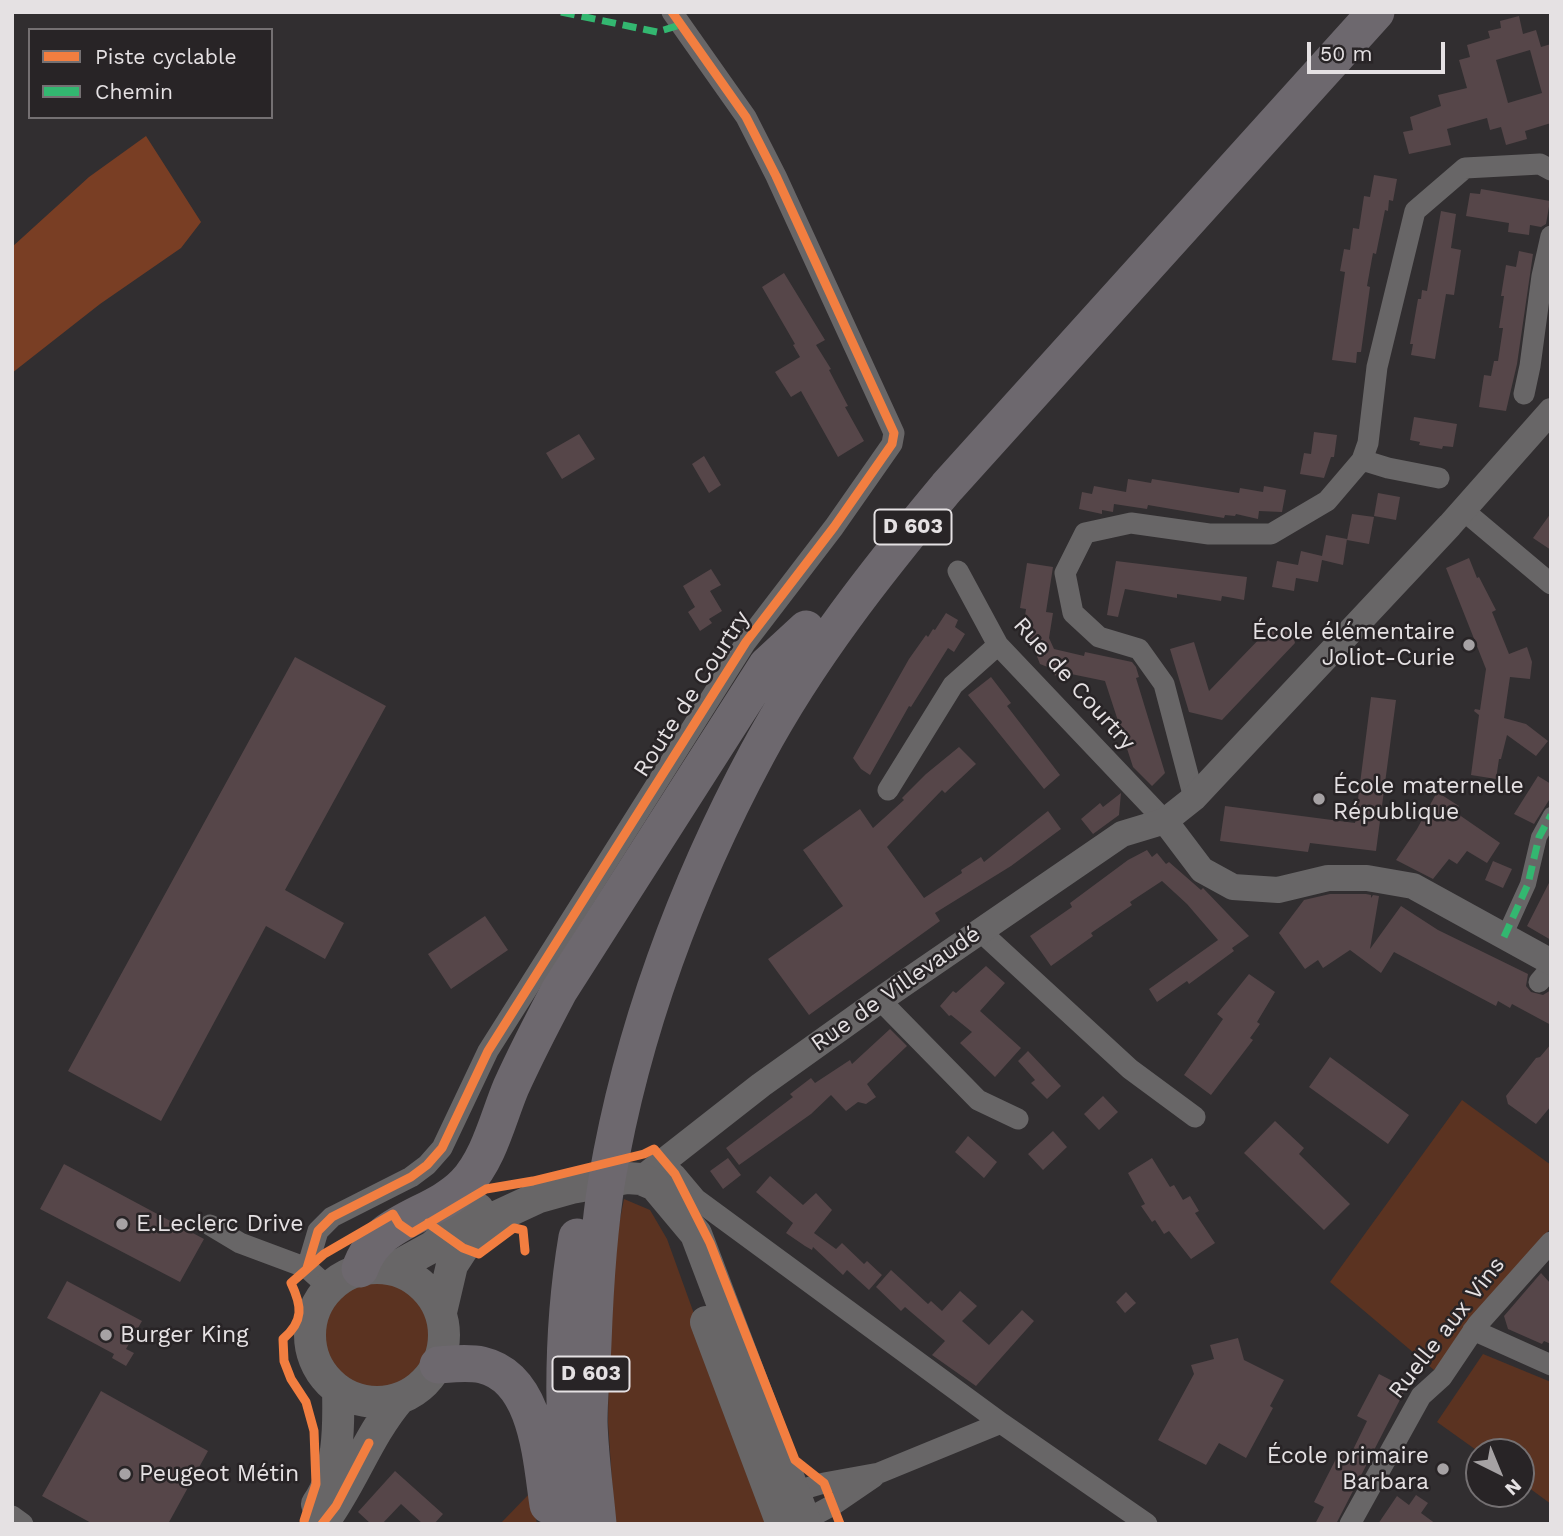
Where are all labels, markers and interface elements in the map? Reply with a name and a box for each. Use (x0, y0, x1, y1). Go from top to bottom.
legend (28, 28, 273, 119)
scale bar (1311, 28, 1449, 72)
text: 50 m (1320, 41, 1372, 66)
text: Piste cyclable (95, 44, 237, 69)
text: Chemin (95, 79, 173, 104)
road number: D 603 (874, 510, 951, 544)
street label: Route de Courtry (628, 606, 756, 782)
street label: Rue de Courtry (1007, 612, 1141, 756)
place label: École élémentaire Joliot-Curie (1252, 618, 1455, 672)
marker: École élémentaire Joliot-Curie (1461, 637, 1477, 653)
place label: École maternelle République (1333, 772, 1524, 826)
marker: École maternelle République (1311, 791, 1327, 807)
street label: Rue de Villevaudé (806, 920, 986, 1058)
place label: E.Leclerc Drive (136, 1210, 304, 1238)
marker: E.Leclerc Drive (114, 1216, 130, 1232)
street label: Ruelle aux Vins (1383, 1252, 1511, 1404)
place label: Burger King (120, 1321, 248, 1349)
marker: Burger King (98, 1327, 114, 1343)
road number: D 603 (552, 1356, 630, 1392)
north arrow (1465, 1438, 1535, 1508)
place label: École primaire Barbara (1267, 1442, 1429, 1496)
place label: Peugeot Métin (139, 1460, 299, 1488)
marker: École primaire Barbara (1435, 1461, 1451, 1477)
marker: Peugeot Métin (117, 1466, 133, 1482)
text: N (1500, 1474, 1526, 1500)

